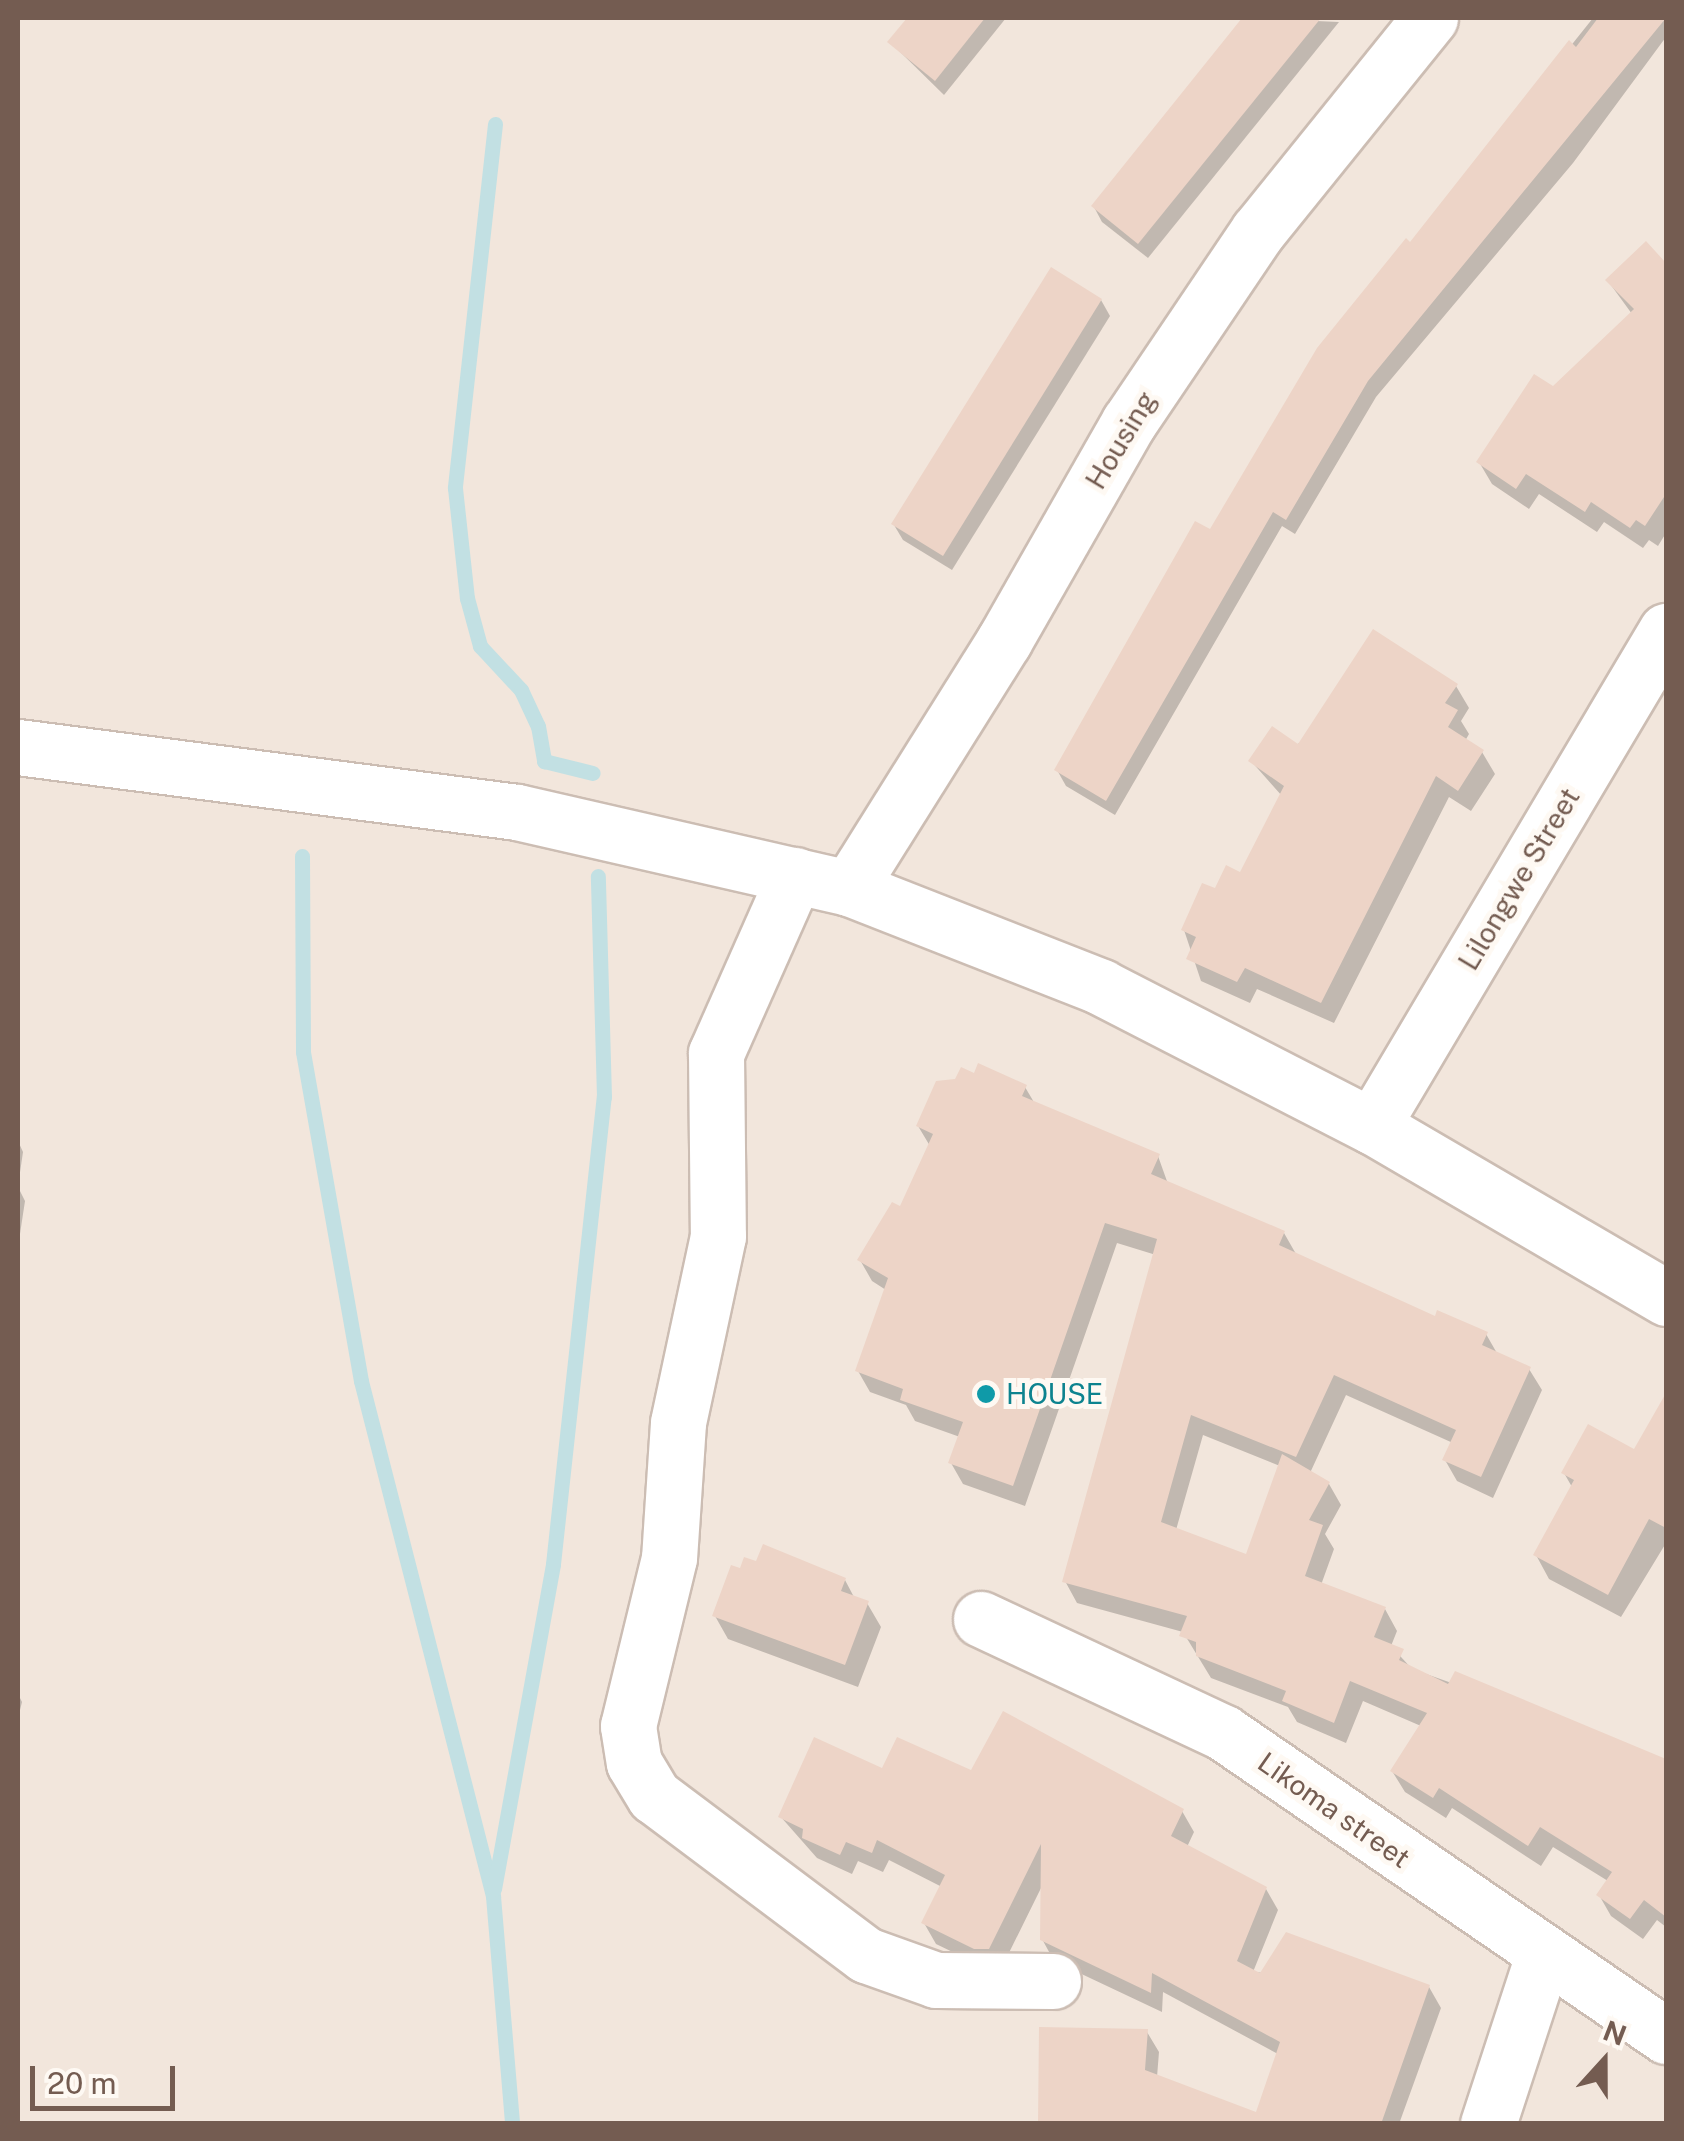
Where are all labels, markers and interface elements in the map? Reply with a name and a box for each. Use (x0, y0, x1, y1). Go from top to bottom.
street label: Housing (1079, 385, 1163, 495)
street label: Lilongwe Street (1451, 782, 1587, 976)
place label: HOUSE (1006, 1377, 1103, 1411)
marker: HOUSE (975, 1383, 997, 1405)
street label: Likoma street (1251, 1745, 1417, 1875)
north arrow (1554, 2011, 1654, 2111)
text: N (1599, 2013, 1631, 2052)
scale bar (35, 2046, 180, 2108)
text: 20 m (47, 2065, 116, 2101)

